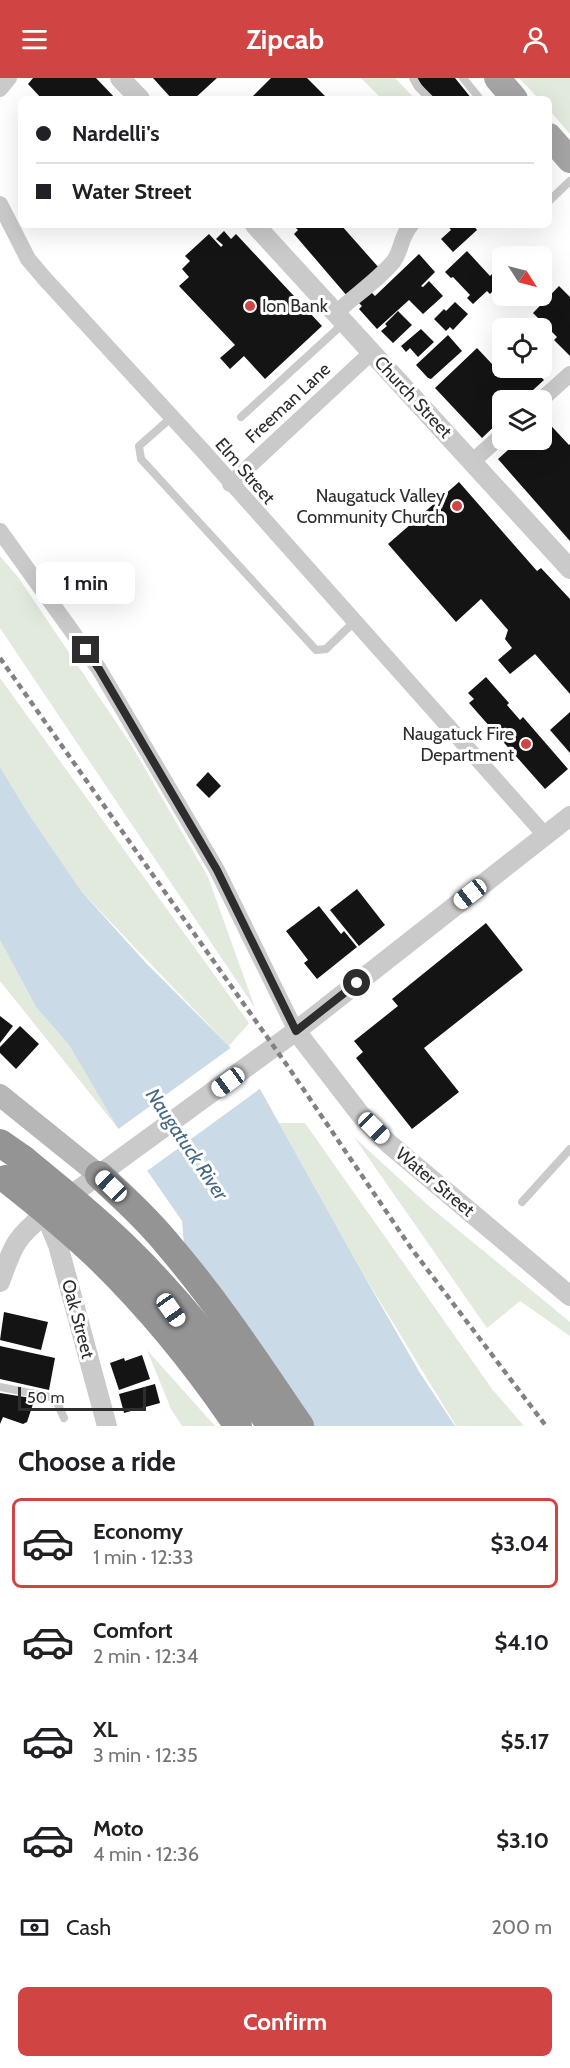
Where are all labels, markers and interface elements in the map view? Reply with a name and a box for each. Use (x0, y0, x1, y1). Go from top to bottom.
icon: menu (18, 23, 51, 56)
text: Zipcab (246, 23, 324, 56)
icon: person (519, 23, 552, 56)
text: Nardelli's (72, 120, 160, 147)
text: Water Street (72, 178, 192, 205)
north arrow (492, 246, 552, 306)
map controls (492, 246, 552, 450)
place label: Ion Bank (262, 295, 329, 317)
marker: Ion Bank (243, 299, 257, 313)
button: locate (492, 318, 552, 378)
street label: Church Street (370, 351, 456, 443)
street label: Freeman Lane (241, 358, 335, 448)
button: layers (492, 390, 552, 450)
street label: Elm Street (210, 433, 280, 509)
place label: Naugatuck Valley Community Church (297, 485, 445, 528)
marker: Naugatuck Valley Community Church (450, 499, 464, 513)
callout: 1 min (36, 563, 136, 605)
text: 1 min (63, 571, 108, 595)
route end (72, 636, 99, 663)
place label: Naugatuck Fire Department (402, 723, 514, 766)
marker: Naugatuck Fire Department (519, 737, 533, 751)
car (450, 876, 490, 912)
route start (343, 969, 370, 996)
car (208, 1064, 248, 1100)
water label: Naugatuck River (141, 1084, 234, 1205)
car (355, 1109, 393, 1147)
street label: Water Street (391, 1143, 479, 1221)
car (92, 1167, 130, 1205)
street label: Oak Street (57, 1277, 99, 1361)
car (153, 1290, 189, 1330)
scale bar (18, 1384, 146, 1412)
text: 50 m (27, 1388, 64, 1407)
text: Choose a ride (18, 1445, 176, 1478)
icon: car (21, 1516, 75, 1570)
text: Economy (93, 1518, 183, 1545)
text: $3.04 (491, 1530, 549, 1557)
text: 1 min · 12:33 (93, 1545, 194, 1569)
icon: car (21, 1615, 75, 1669)
text: Comfort (93, 1617, 172, 1644)
text: $4.10 (494, 1629, 549, 1656)
text: 2 min · 12:34 (93, 1644, 198, 1668)
icon: car (21, 1714, 75, 1768)
text: XL (93, 1716, 118, 1743)
text: $5.17 (501, 1728, 549, 1755)
text: 3 min · 12:35 (93, 1743, 198, 1767)
icon: car (21, 1813, 75, 1867)
text: Moto (93, 1815, 144, 1842)
text: $3.10 (496, 1827, 549, 1854)
text: 4 min · 12:36 (93, 1842, 199, 1866)
icon: cash (18, 1911, 51, 1944)
text: Cash (66, 1914, 111, 1941)
text: 200 m (492, 1915, 552, 1939)
button: Confirm (18, 1987, 552, 2056)

